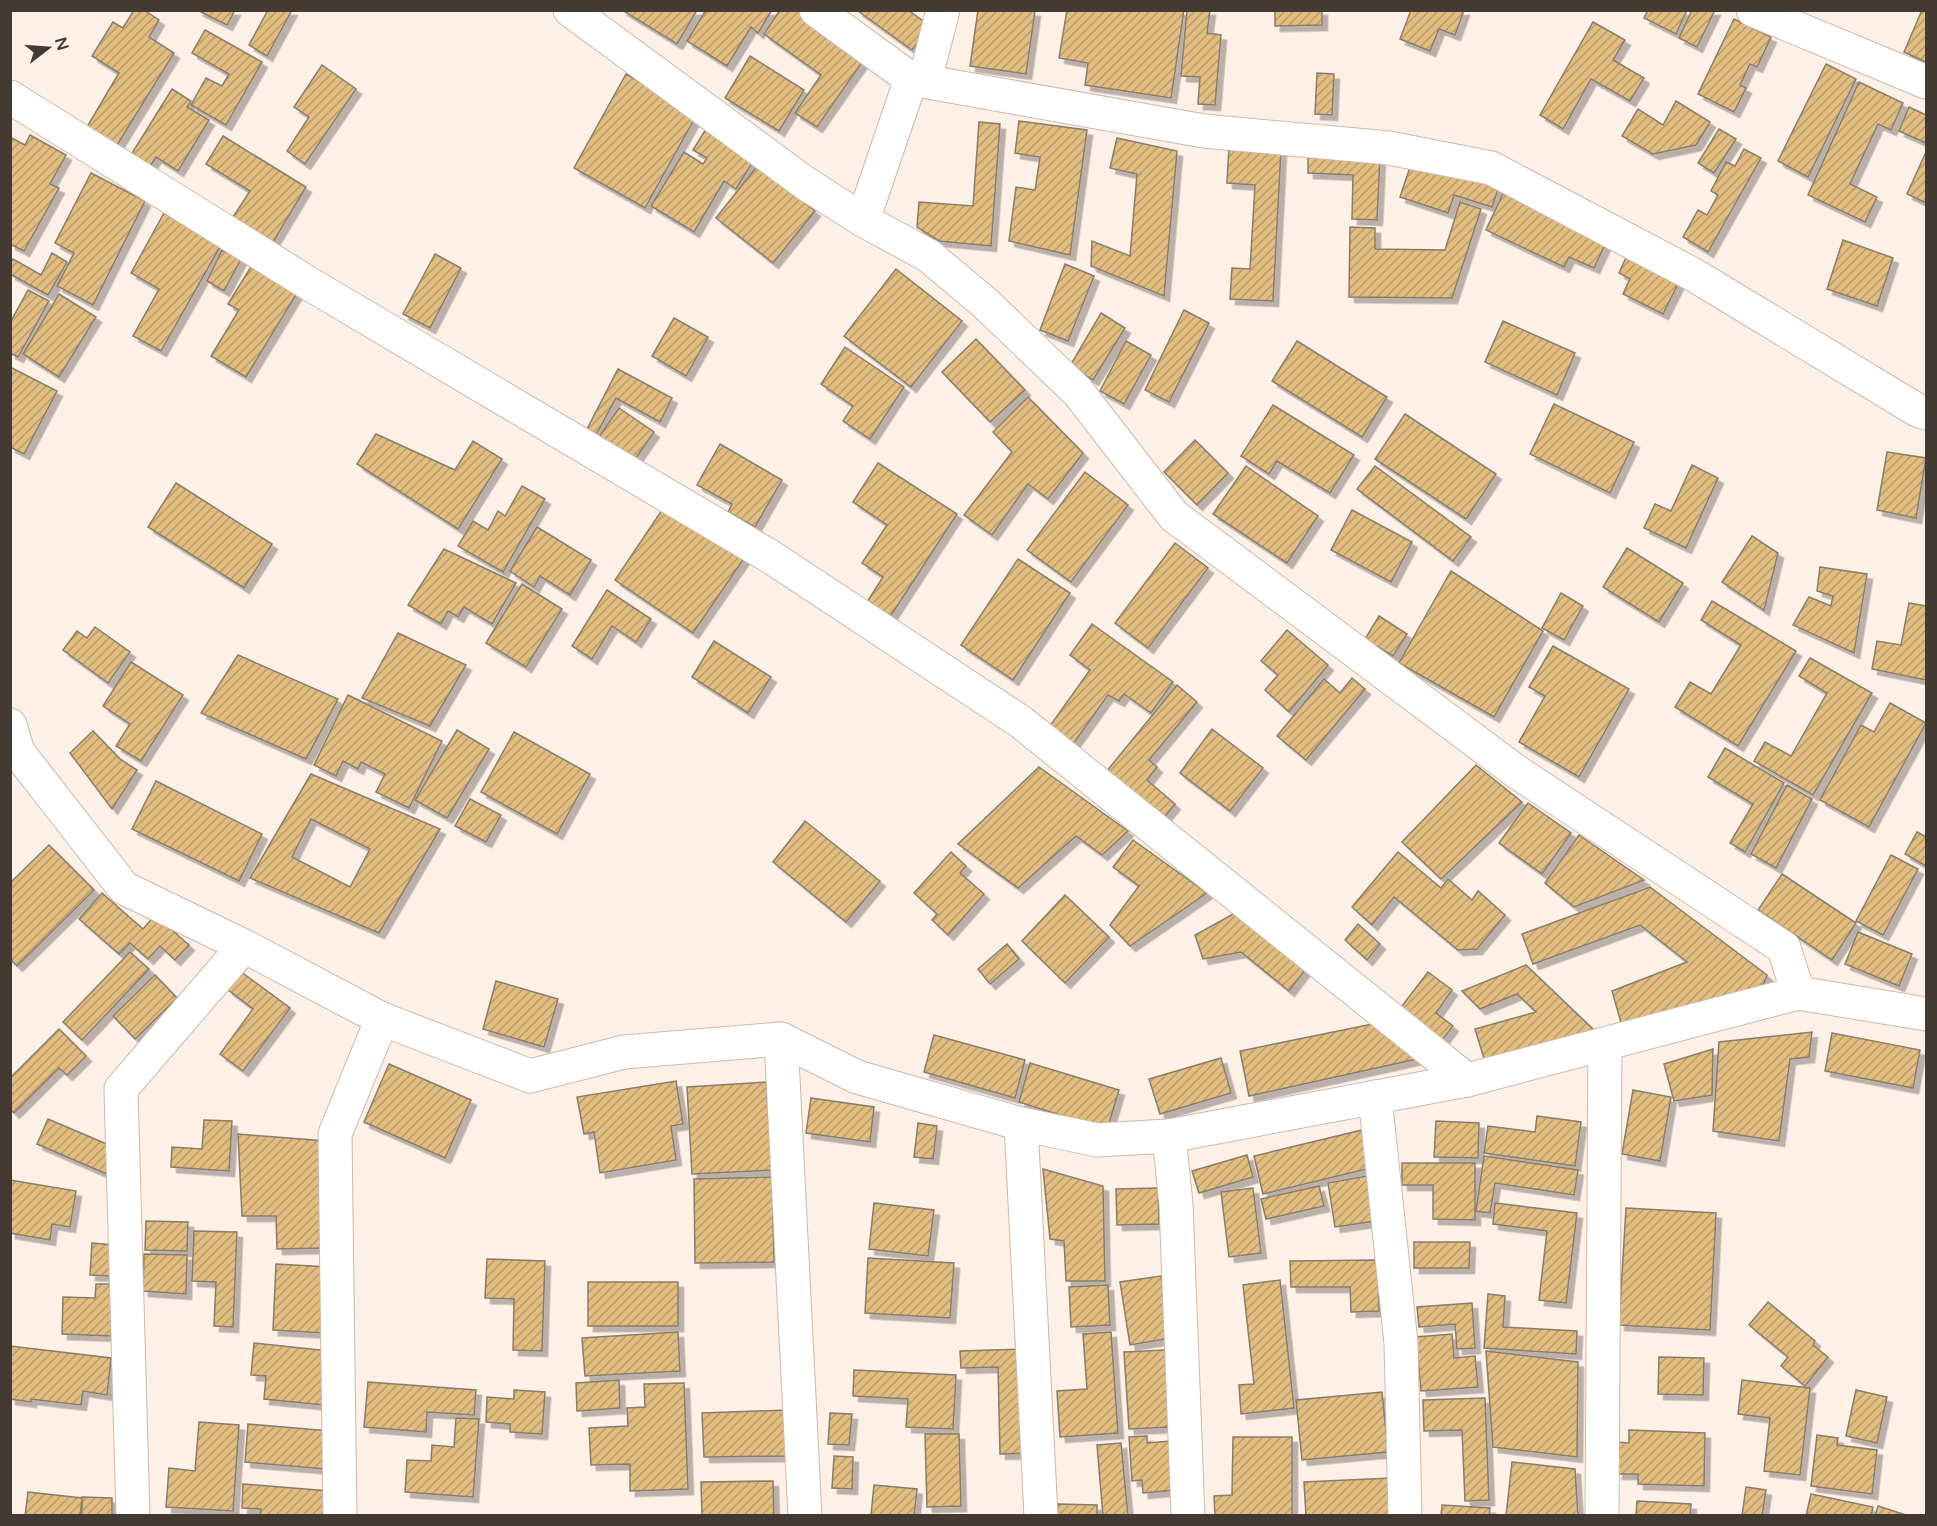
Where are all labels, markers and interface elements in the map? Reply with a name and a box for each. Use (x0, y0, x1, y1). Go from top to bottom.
north arrow (18, 18, 78, 78)
text: N (50, 35, 73, 53)

